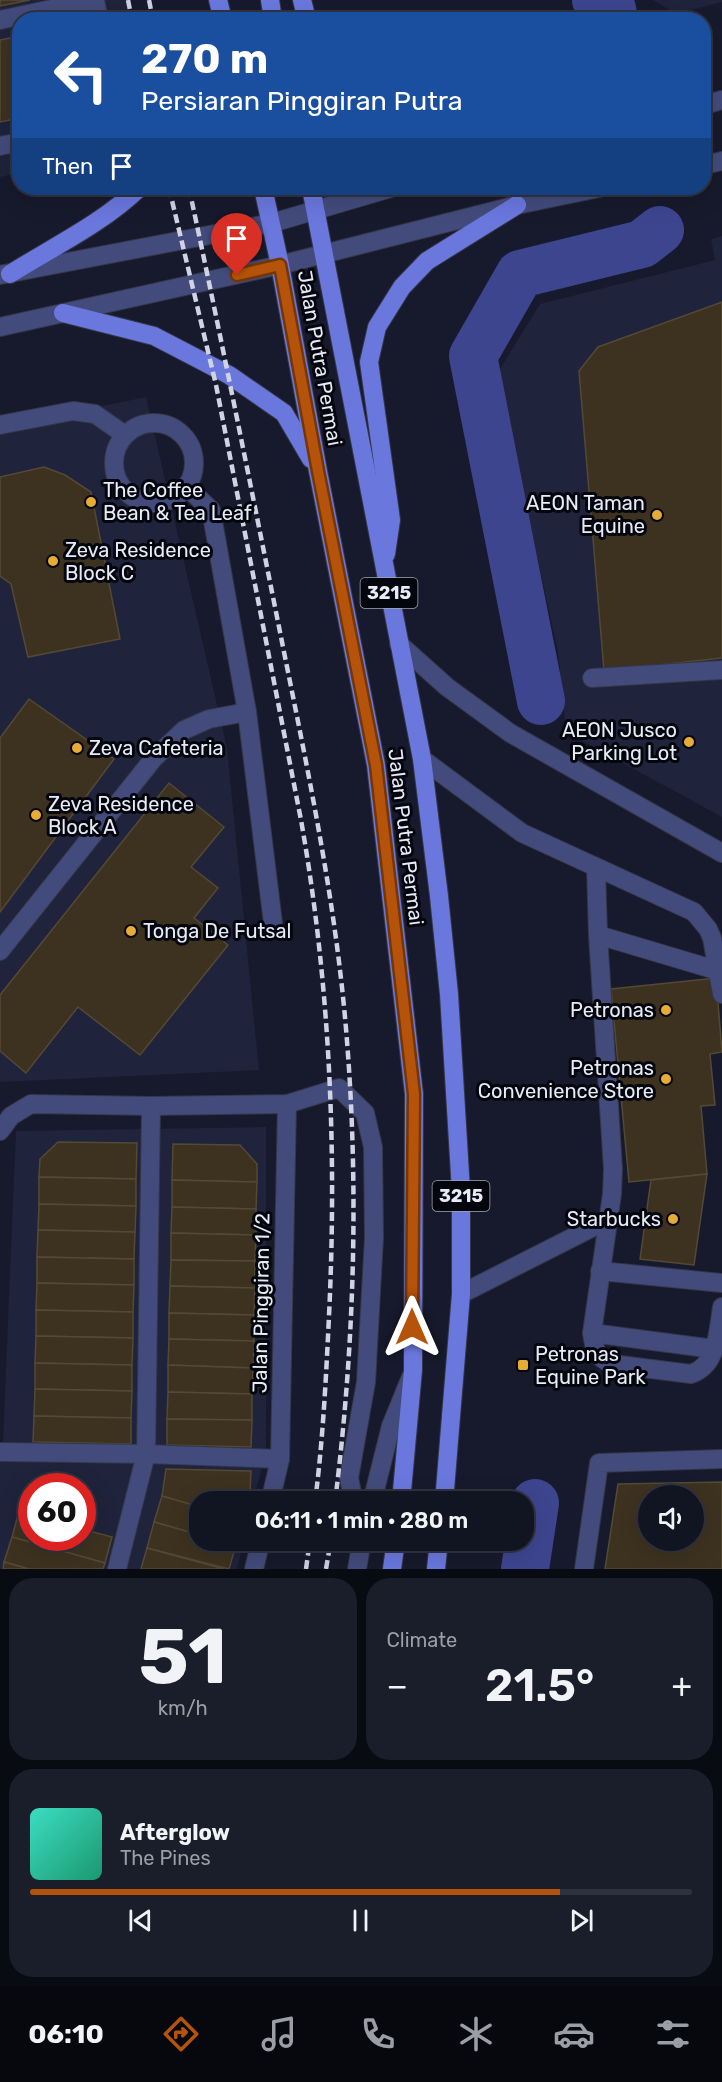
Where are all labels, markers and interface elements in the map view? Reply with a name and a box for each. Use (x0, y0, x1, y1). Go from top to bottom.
text: 270 m (141, 34, 268, 84)
icon: left (42, 36, 120, 114)
text: Persiaran Pinggiran Putra (141, 85, 463, 117)
icon: arrive (105, 150, 138, 183)
text: Then (42, 153, 93, 180)
pin (211, 213, 262, 275)
icon: arrive (220, 222, 253, 255)
street label: Jalan Putra Permai (293, 268, 347, 448)
place label: The Coffee Bean & Tea Leaf (103, 478, 252, 525)
place label: AEON Taman Equine (526, 491, 645, 538)
marker: The Coffee Bean & Tea Leaf (84, 495, 98, 509)
marker: AEON Taman Equine (650, 508, 664, 522)
place label: Zeva Residence Block C (65, 538, 211, 585)
marker: Zeva Residence Block C (46, 554, 60, 568)
road number: 3215 (360, 578, 418, 608)
place label: AEON Jusco Parking Lot (562, 718, 677, 765)
marker: AEON Jusco Parking Lot (682, 735, 696, 749)
place label: Zeva Cafeteria (89, 736, 224, 760)
marker: Zeva Cafeteria (70, 741, 84, 755)
street label: Jalan Putra Permai (383, 747, 429, 927)
place label: Zeva Residence Block A (48, 792, 194, 839)
marker: Zeva Residence Block A (29, 808, 43, 822)
place label: Tonga De Futsal (143, 919, 291, 943)
marker: Tonga De Futsal (124, 924, 138, 938)
place label: Petronas (570, 998, 654, 1022)
marker: Petronas (659, 1003, 673, 1017)
place label: Petronas Convenience Store (478, 1056, 654, 1103)
marker: Petronas Convenience Store (659, 1072, 673, 1086)
road number: 3215 (432, 1181, 490, 1211)
place label: Starbucks (567, 1207, 661, 1231)
marker: Starbucks (666, 1212, 680, 1226)
street label: Jalan Pinggiran 1/2 (247, 1213, 275, 1393)
position arrow (380, 1295, 444, 1359)
place label: Petronas Equine Park (535, 1342, 646, 1389)
marker: Petronas Equine Park (516, 1358, 530, 1372)
speed limit sign: 60 (18, 1473, 96, 1551)
map controls (638, 1485, 704, 1551)
button: sound (638, 1485, 704, 1551)
text: 06:11 · 1 min · 280 m (255, 1507, 468, 1534)
text: 51 (138, 1610, 227, 1703)
text: Climate (387, 1628, 457, 1652)
text: 21.5° (485, 1659, 594, 1712)
text: − (387, 1666, 408, 1705)
text: + (671, 1666, 692, 1705)
text: km/h (158, 1696, 208, 1720)
text: Afterglow (120, 1819, 230, 1846)
text: The Pines (120, 1846, 211, 1870)
icon: previous (124, 1904, 157, 1937)
icon: pause (344, 1904, 377, 1937)
icon: next (565, 1904, 598, 1937)
icon: directions (160, 2013, 202, 2055)
icon: music (258, 2013, 300, 2055)
icon: phone (357, 2013, 399, 2055)
icon: climate (455, 2013, 497, 2055)
icon: car (553, 2013, 595, 2055)
icon: filters (652, 2013, 694, 2055)
text: 06:10 (28, 2018, 104, 2050)

